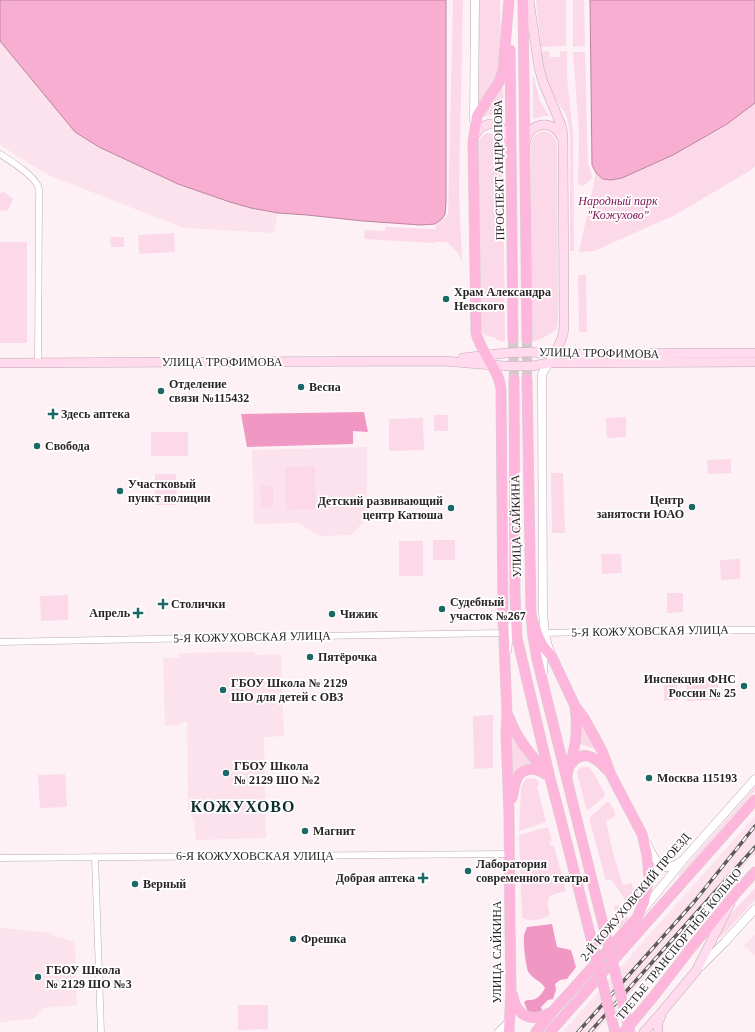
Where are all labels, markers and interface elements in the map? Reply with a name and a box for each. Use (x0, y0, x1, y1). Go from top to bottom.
street label: ПРОСПЕКТ АНДРОПОВА (491, 99, 507, 241)
park label: Народный парк "Кожухово" (577, 194, 658, 222)
place label: Храм Александра Невского (454, 285, 551, 313)
marker: Храм Александра Невского (441, 294, 451, 304)
street label: УЛИЦА ТРОФИМОВА (539, 345, 660, 361)
street label: УЛИЦА ТРОФИМОВА (162, 355, 283, 369)
place label: Отделение связи №115432 (169, 377, 249, 405)
place label: Весна (309, 380, 341, 394)
marker: Весна (296, 382, 306, 392)
marker: Отделение связи №115432 (156, 386, 166, 396)
place label: Здесь аптека (61, 407, 130, 421)
marker: Здесь аптека (48, 409, 58, 419)
place label: Свобода (45, 439, 90, 453)
marker: Свобода (32, 441, 42, 451)
street label: УЛИЦА САЙКИНА (508, 474, 524, 578)
place label: Участковый пункт полиции (128, 477, 211, 505)
marker: Участковый пункт полиции (115, 486, 125, 496)
place label: Центр занятости ЮАО (596, 493, 684, 521)
place label: Детский развивающий центр Катюша (318, 494, 443, 522)
marker: Центр занятости ЮАО (687, 502, 697, 512)
marker: Детский развивающий центр Катюша (446, 503, 456, 513)
place label: Судебный участок №267 (450, 595, 526, 623)
place label: Столички (171, 597, 225, 611)
marker: Столички (158, 599, 168, 609)
marker: Судебный участок №267 (437, 604, 447, 614)
place label: Апрель (89, 606, 131, 620)
place label: Чижик (340, 607, 378, 621)
marker: Апрель (133, 608, 143, 618)
marker: Чижик (327, 609, 337, 619)
street label: 5-Я КОЖУХОВСКАЯ УЛИЦА (571, 623, 729, 639)
street label: 5-Я КОЖУХОВСКАЯ УЛИЦА (173, 629, 331, 645)
place label: Пятёрочка (318, 650, 377, 664)
marker: Пятёрочка (305, 652, 315, 662)
place label: Инспекция ФНС России № 25 (644, 672, 736, 700)
place label: ГБОУ Школа № 2129 ШО для детей с ОВЗ (231, 676, 348, 704)
marker: Инспекция ФНС России № 25 (739, 681, 749, 691)
marker: ГБОУ Школа № 2129 ШО для детей с ОВЗ (218, 685, 228, 695)
place label: ГБОУ Школа № 2129 ШО №2 (234, 759, 320, 787)
marker: ГБОУ Школа № 2129 ШО №2 (221, 768, 231, 778)
place label: Москва 115193 (657, 771, 737, 785)
marker: Москва 115193 (644, 773, 654, 783)
district label: КОЖУХОВО (191, 798, 295, 815)
place label: Магнит (313, 824, 356, 838)
marker: Магнит (300, 826, 310, 836)
street label: 2-Й КОЖУХОВСКИЙ ПРОЕЗД (577, 830, 693, 964)
street label: 6-Я КОЖУХОВСКАЯ УЛИЦА (176, 849, 334, 863)
place label: Лаборатория современного театра (476, 857, 589, 885)
street label: ТРЕТЬЕ ТРАНСПОРТНОЕ КОЛЬЦО (614, 865, 745, 1023)
marker: Лаборатория современного театра (463, 866, 473, 876)
place label: Добрая аптека (336, 871, 415, 885)
marker: Добрая аптека (418, 873, 428, 883)
place label: Верный (143, 877, 186, 891)
marker: Верный (130, 879, 140, 889)
street label: УЛИЦА САЙКИНА (490, 900, 504, 1004)
place label: Фрешка (301, 932, 346, 946)
marker: Фрешка (288, 934, 298, 944)
place label: ГБОУ Школа № 2129 ШО №3 (46, 963, 132, 991)
marker: ГБОУ Школа № 2129 ШО №3 (33, 972, 43, 982)

